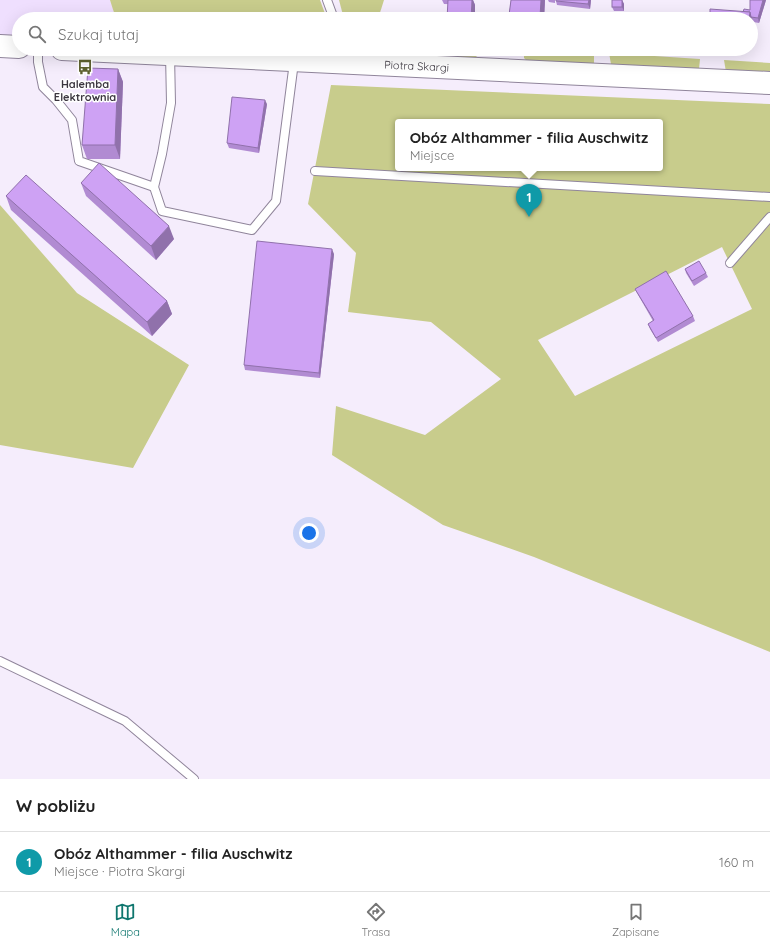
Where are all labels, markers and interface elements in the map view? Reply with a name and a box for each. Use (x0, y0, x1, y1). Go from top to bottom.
search box (12, 12, 758, 56)
icon: search (26, 23, 48, 45)
text: Szukaj tutaj (58, 25, 139, 44)
street label: Piotra Skargi (384, 57, 449, 75)
bus stop icon: Halemba Elektrownia (76, 58, 94, 76)
place label: Halemba Elektrownia (54, 77, 116, 104)
popup (395, 119, 663, 171)
text: Obóz Althammer - filia Auschwitz (410, 128, 648, 147)
text: Miejsce (410, 147, 454, 163)
pin: 1 (516, 184, 542, 217)
your location (299, 523, 319, 543)
text: W pobliżu (16, 795, 96, 816)
text: Obóz Althammer - filia Auschwitz (54, 844, 293, 863)
text: 1 (26, 854, 32, 870)
text: 160 m (719, 854, 754, 870)
text: Miejsce · Piotra Skargi (54, 863, 185, 879)
tab: Mapa (111, 901, 140, 939)
tab: Trasa (362, 901, 390, 939)
tab: Zapisane (612, 901, 659, 939)

